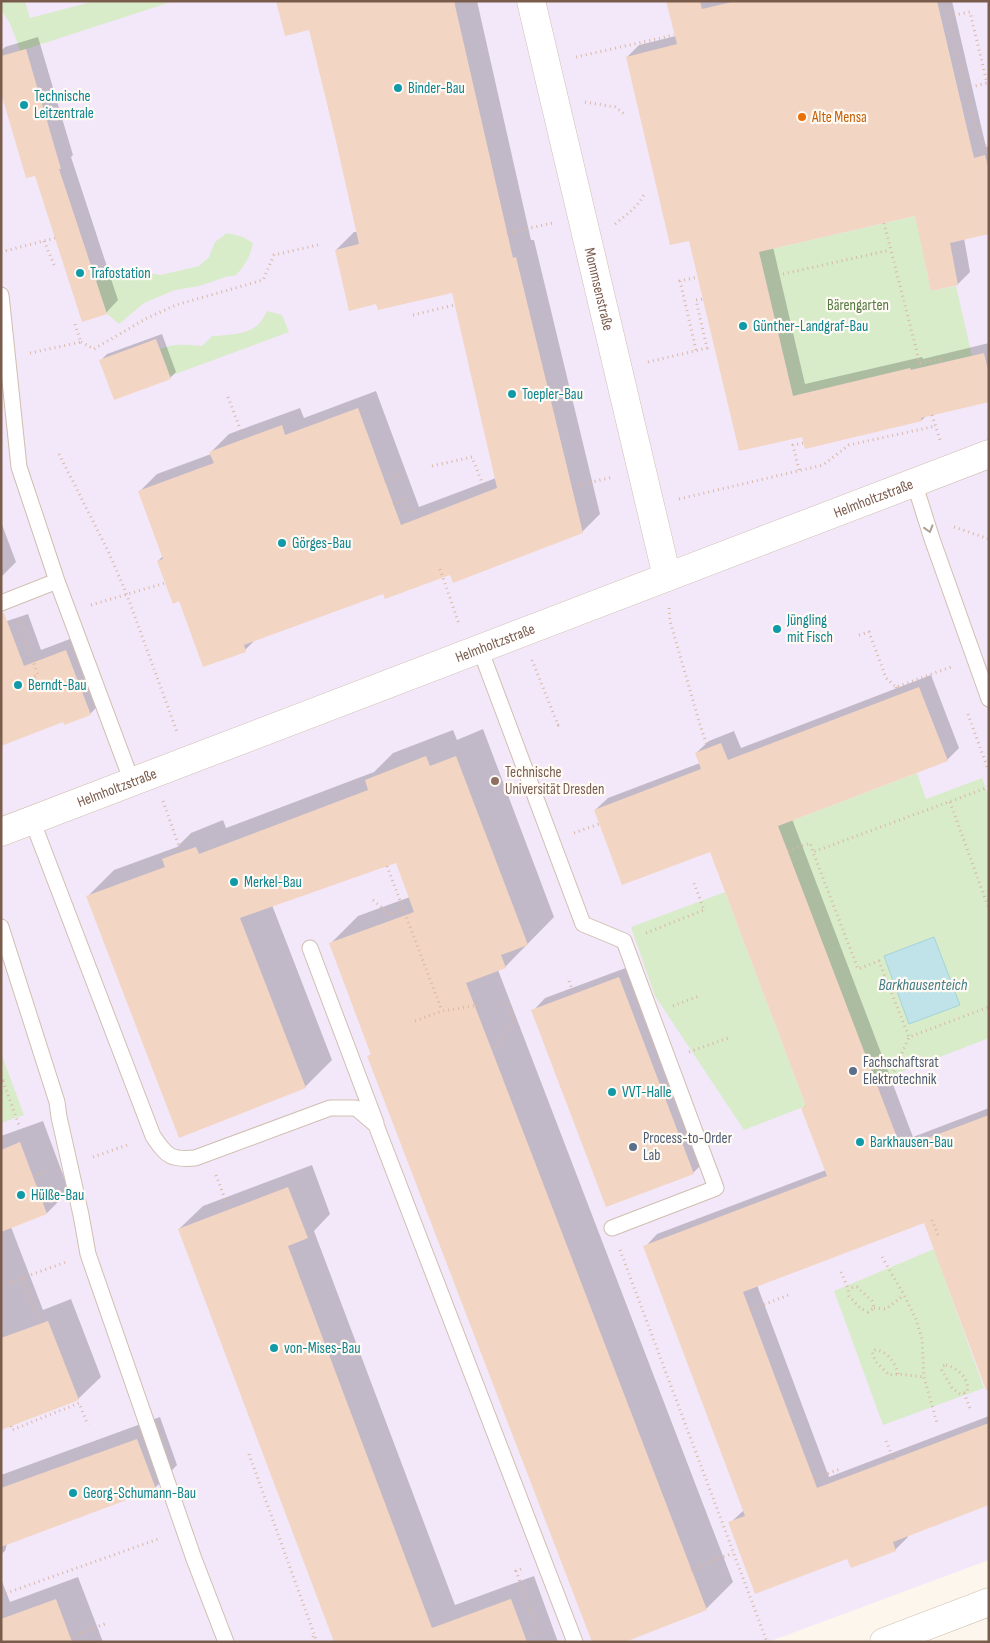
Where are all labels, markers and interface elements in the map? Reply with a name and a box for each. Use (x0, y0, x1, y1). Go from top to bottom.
place label: Binder-Bau (408, 79, 465, 98)
marker: Binder-Bau (392, 82, 404, 94)
place label: Technische Leitzentrale (34, 87, 94, 123)
marker: Technische Leitzentrale (18, 99, 30, 111)
place label: Alte Mensa (811, 108, 867, 127)
marker: Alte Mensa (796, 111, 808, 123)
street label: Mommsenstraße (580, 246, 618, 332)
place label: Trafostation (90, 264, 151, 283)
marker: Trafostation (74, 267, 86, 279)
park label: Bärengarten (827, 296, 889, 315)
place label: Günther-Landgraf-Bau (753, 317, 868, 336)
marker: Günther-Landgraf-Bau (737, 320, 749, 332)
place label: Toepler-Bau (522, 385, 583, 404)
marker: Toepler-Bau (506, 388, 518, 400)
street label: Helmholtzstraße (831, 474, 916, 522)
one-way arrow (923, 524, 933, 533)
place label: Görges-Bau (292, 534, 351, 553)
marker: Görges-Bau (276, 537, 288, 549)
place label: Jüngling mit Fisch (786, 611, 833, 647)
street label: Helmholtzstraße (453, 619, 538, 667)
marker: Jüngling mit Fisch (771, 623, 783, 635)
place label: Berndt-Bau (28, 676, 87, 695)
marker: Berndt-Bau (12, 679, 24, 691)
place label: Technische Universität Dresden (505, 763, 604, 799)
street label: Helmholtzstraße (74, 764, 159, 812)
marker: Technische Universität Dresden (489, 775, 501, 787)
place label: Merkel-Bau (244, 873, 302, 892)
marker: Merkel-Bau (228, 876, 240, 888)
water label: Barkhausenteich (878, 976, 968, 995)
place label: Fachschaftsrat Elektrotechnik (863, 1053, 939, 1089)
marker: Fachschaftsrat Elektrotechnik (847, 1065, 859, 1077)
place label: VVT-Halle (622, 1083, 671, 1102)
marker: VVT-Halle (606, 1086, 618, 1098)
place label: Process-to-Order Lab (643, 1129, 733, 1165)
place label: Barkhausen-Bau (870, 1133, 953, 1152)
marker: Barkhausen-Bau (854, 1136, 866, 1148)
marker: Process-to-Order Lab (627, 1141, 639, 1153)
place label: Hülße-Bau (31, 1186, 84, 1205)
marker: Hülße-Bau (15, 1189, 27, 1201)
place label: von-Mises-Bau (284, 1339, 361, 1358)
marker: von-Mises-Bau (268, 1342, 280, 1354)
place label: Georg-Schumann-Bau (83, 1484, 196, 1503)
marker: Georg-Schumann-Bau (67, 1487, 79, 1499)

